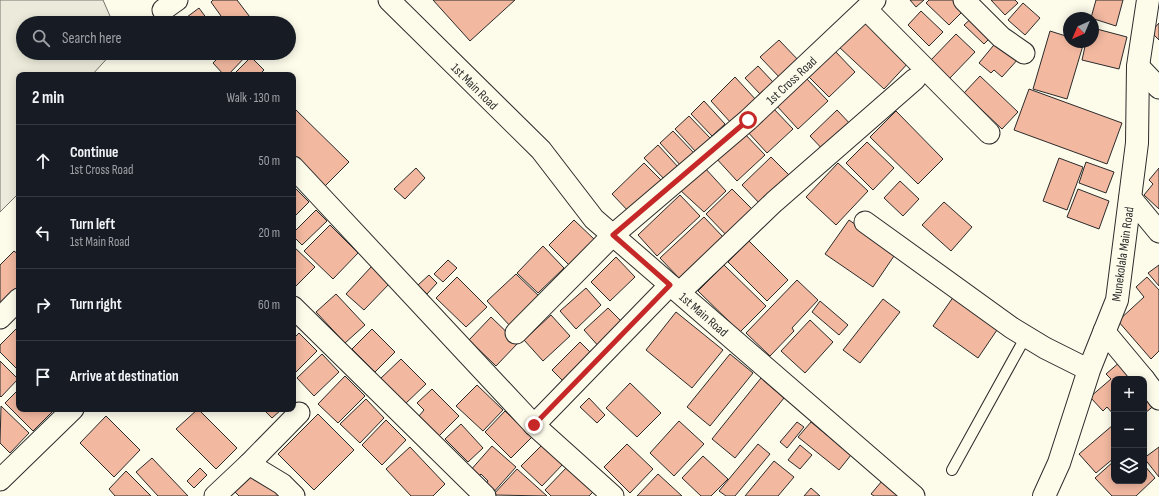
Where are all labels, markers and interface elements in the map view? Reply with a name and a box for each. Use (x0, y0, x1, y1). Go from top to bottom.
north arrow (1063, 12, 1099, 48)
search box (16, 16, 296, 60)
icon: search (30, 27, 52, 49)
text: Search here (62, 29, 122, 48)
street label: 1st Cross Road (763, 53, 820, 108)
street label: 1st Main Road (448, 60, 501, 113)
text: 2 min (32, 88, 64, 108)
text: Walk · 130 m (227, 90, 280, 106)
route start (739, 111, 757, 129)
text: Continue (70, 143, 119, 162)
icon: ahead (32, 150, 54, 172)
text: 50 m (259, 153, 280, 169)
text: 1st Cross Road (70, 162, 133, 178)
street label: Munekolala Main Road (1108, 206, 1138, 303)
text: Turn left (70, 215, 115, 234)
icon: left (32, 222, 54, 244)
text: 20 m (258, 225, 280, 241)
text: 1st Main Road (70, 234, 130, 250)
street label: 1st Main Road (676, 289, 731, 340)
icon: right (32, 294, 54, 316)
text: Turn right (70, 295, 122, 314)
text: 60 m (258, 297, 280, 313)
icon: arrive (32, 366, 54, 388)
text: Arrive at destination (70, 367, 179, 386)
map controls (1111, 376, 1147, 484)
button: + (1111, 376, 1147, 412)
button: − (1111, 412, 1147, 448)
route end (525, 416, 543, 434)
button: layers (1111, 448, 1147, 484)

